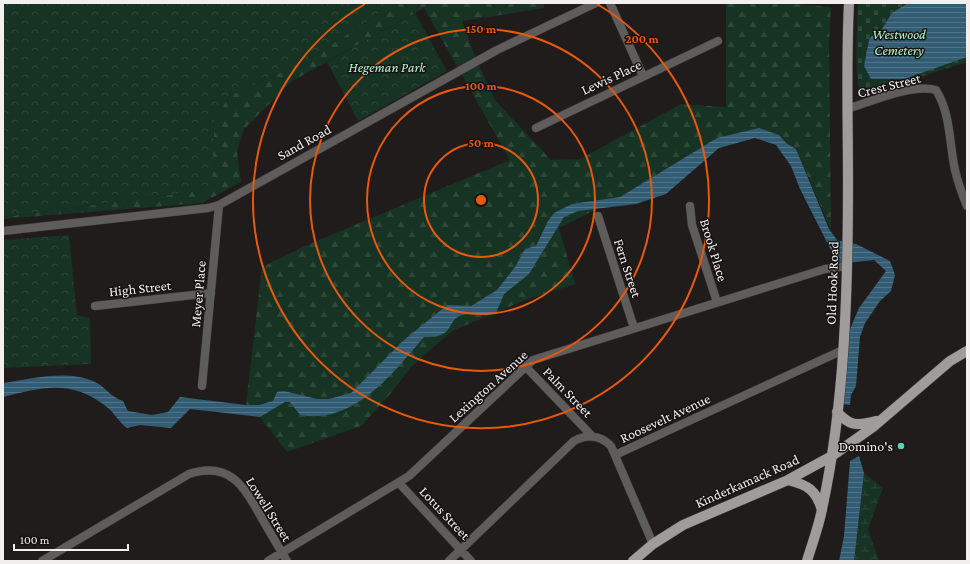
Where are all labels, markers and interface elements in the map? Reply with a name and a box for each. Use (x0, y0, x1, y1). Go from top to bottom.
text: 150 m (466, 22, 497, 36)
park label: Westwood Cemetery (872, 26, 926, 58)
text: 200 m (625, 32, 659, 46)
street label: Lewis Place (578, 56, 644, 98)
park label: Hegeman Park (349, 59, 426, 75)
street label: Crest Street (856, 69, 923, 101)
text: 100 m (465, 79, 498, 93)
street label: Sand Road (274, 120, 334, 163)
text: 50 m (468, 136, 495, 150)
centre of rings (474, 193, 488, 207)
street label: Brook Place (697, 217, 731, 283)
street label: Fern Street (611, 237, 645, 300)
street label: Old Hook Road (823, 240, 841, 325)
street label: Meyer Place (187, 260, 209, 328)
street label: High Street (108, 277, 172, 299)
street label: Lexington Avenue (445, 346, 531, 426)
street label: Palm Street (540, 364, 596, 421)
street label: Roosevelt Avenue (617, 390, 713, 446)
place label: Domino's (839, 438, 893, 454)
marker: Domino's (896, 441, 906, 451)
street label: Kinderkamack Road (693, 451, 802, 511)
street label: Lowell Street (243, 474, 295, 545)
street label: Lotus Street (416, 483, 474, 543)
scale bar (14, 526, 128, 552)
text: 100 m (20, 533, 50, 547)

